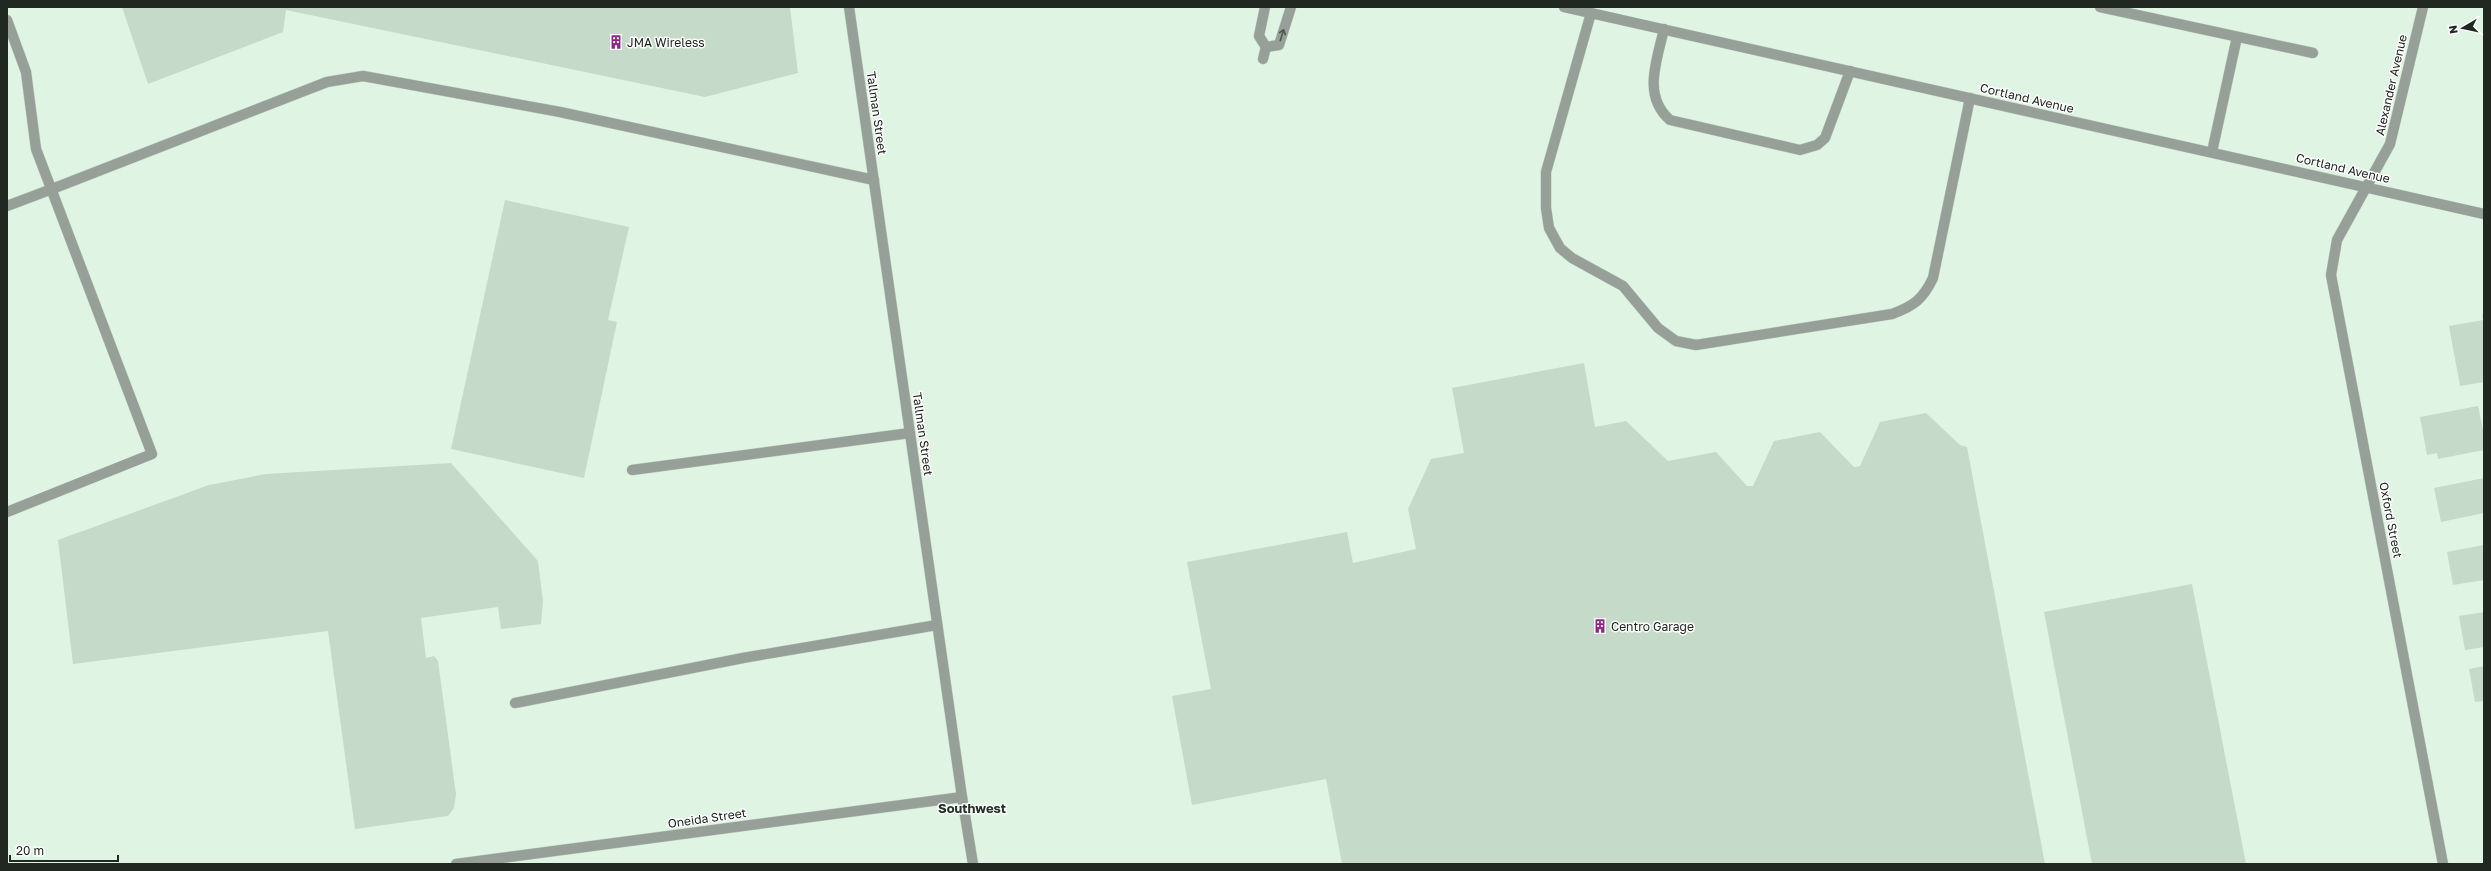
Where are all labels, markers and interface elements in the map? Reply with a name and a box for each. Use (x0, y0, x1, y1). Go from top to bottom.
north arrow (2443, 8, 2483, 48)
text: N (2446, 24, 2460, 35)
one-way arrow (1279, 28, 1286, 41)
street label: Alexander Avenue (2372, 33, 2410, 137)
building icon: JMA Wireless (608, 34, 624, 50)
place label: JMA Wireless (627, 35, 705, 50)
street label: Tallman Street (864, 70, 890, 156)
street label: Cortland Avenue (1979, 80, 2075, 116)
street label: Cortland Avenue (2295, 150, 2391, 186)
street label: Tallman Street (910, 391, 936, 477)
street label: Oxford Street (2376, 481, 2406, 560)
building icon: Centro Garage (1592, 618, 1608, 634)
place label: Centro Garage (1611, 619, 1694, 634)
district label: Southwest (938, 800, 1006, 816)
street label: Oneida Street (667, 805, 747, 831)
scale bar (10, 837, 118, 863)
text: 20 m (16, 843, 44, 858)

